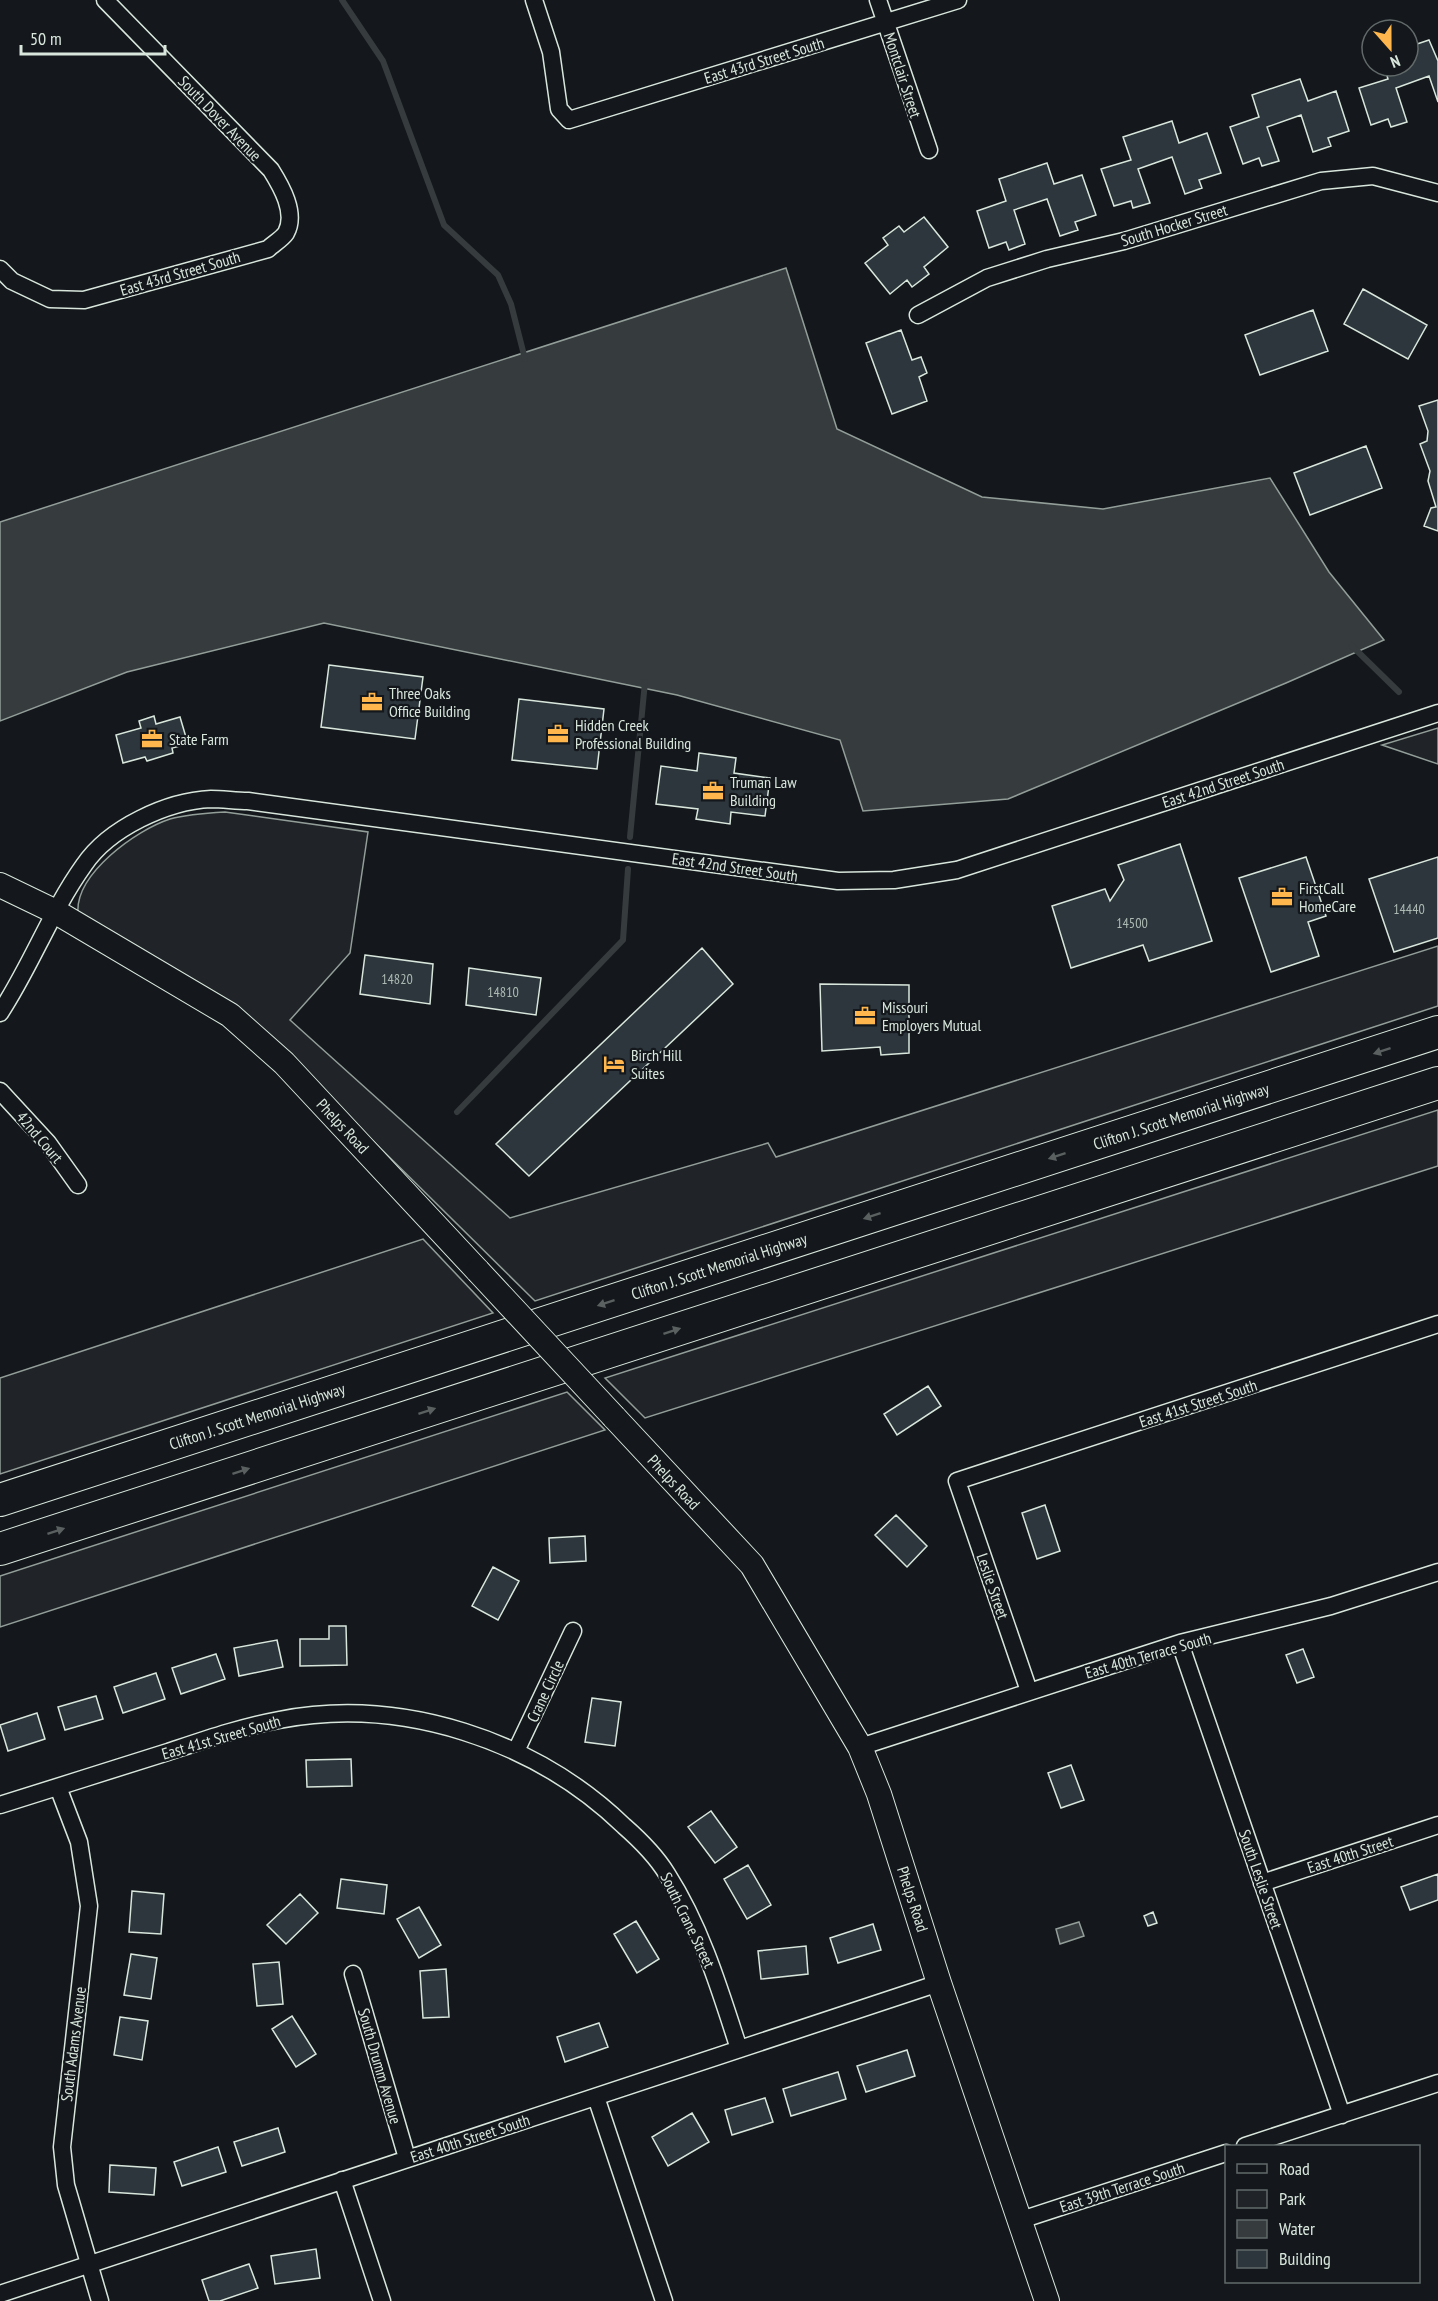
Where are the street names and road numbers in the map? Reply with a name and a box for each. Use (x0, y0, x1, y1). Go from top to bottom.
street label: Montclair Street (880, 30, 926, 121)
street label: East 43rd Street South (702, 32, 826, 88)
street label: South Dover Avenue (174, 71, 266, 165)
street label: South Hocker Street (1118, 199, 1230, 251)
street label: East 43rd Street South (118, 246, 242, 300)
street label: East 42nd Street South (1160, 754, 1286, 812)
street label: East 42nd Street South (671, 848, 799, 886)
street label: Clifton J. Scott Memorial Highway (1090, 1078, 1272, 1154)
street label: Phelps Road (313, 1094, 373, 1158)
street label: 42nd Court (13, 1107, 68, 1167)
street label: Clifton J. Scott Memorial Highway (628, 1228, 810, 1304)
street label: East 41st Street South (1137, 1375, 1259, 1431)
street label: Clifton J. Scott Memorial Highway (166, 1378, 348, 1454)
street label: Phelps Road (644, 1450, 704, 1514)
street label: Leslie Street (972, 1550, 1014, 1622)
street label: East 40th Terrace South (1083, 1627, 1213, 1683)
street label: Crane Circle (522, 1657, 568, 1725)
street label: East 41st Street South (159, 1710, 283, 1764)
street label: South Leslie Street (1235, 1827, 1288, 1932)
street label: East 40th Street (1305, 1831, 1396, 1877)
street label: Phelps Road (893, 1864, 933, 1934)
street label: South Crane Street (656, 1869, 720, 1971)
street label: South Adams Avenue (56, 1986, 90, 2102)
street label: South Drumm Avenue (354, 2006, 406, 2126)
street label: East 40th Street South (408, 2109, 532, 2167)
street label: East 39th Terrace South (1057, 2157, 1187, 2217)

